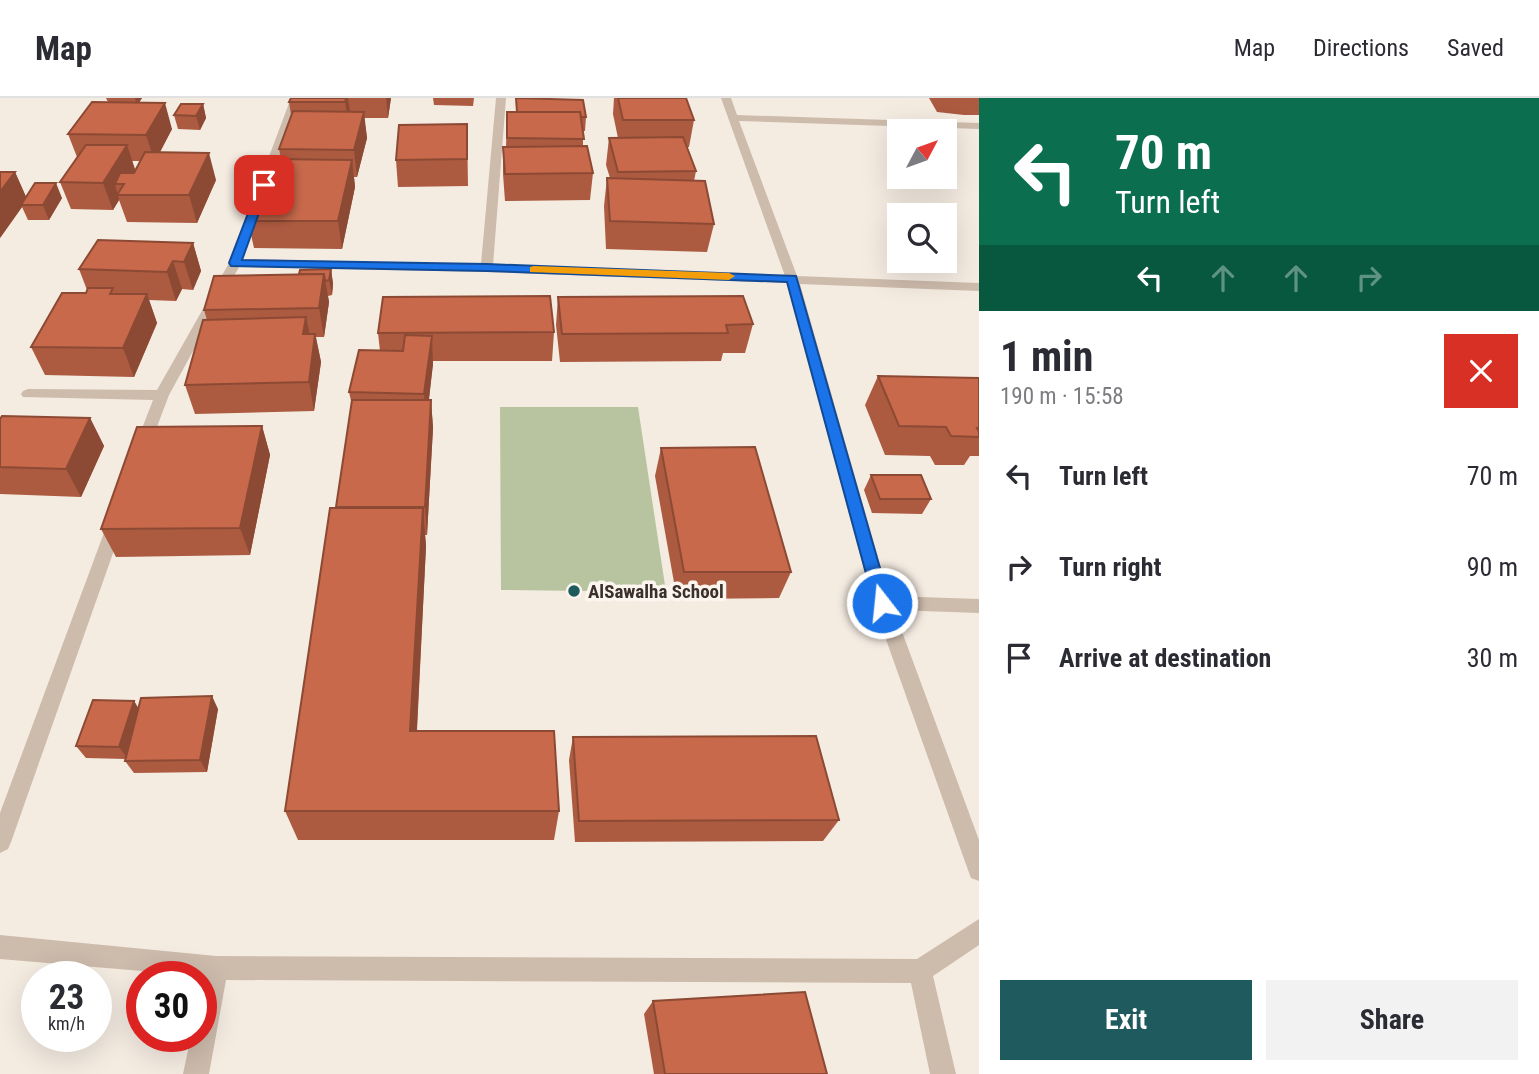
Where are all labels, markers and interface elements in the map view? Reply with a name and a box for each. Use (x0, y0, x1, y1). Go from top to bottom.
text: Map (35, 29, 92, 68)
text: Map (1234, 34, 1275, 62)
text: Directions (1313, 34, 1409, 62)
text: Saved (1447, 34, 1504, 62)
north arrow (887, 119, 957, 189)
map controls (887, 119, 957, 273)
text: 70 m (1115, 124, 1212, 181)
icon: left (1000, 126, 1091, 217)
pin (234, 155, 294, 215)
icon: arrive (245, 166, 283, 204)
text: Turn left (1115, 183, 1220, 221)
button: search (887, 203, 957, 273)
icon: left (1131, 259, 1169, 297)
icon: ahead (1204, 259, 1242, 297)
icon: ahead (1277, 259, 1315, 297)
icon: right (1350, 259, 1388, 297)
text: 1 min (1000, 332, 1093, 381)
button: close (1444, 334, 1518, 408)
text: 190 m · 15:58 (1000, 383, 1124, 410)
icon: left (1000, 457, 1038, 495)
text: Turn left (1059, 461, 1148, 491)
text: 70 m (1467, 461, 1518, 491)
icon: right (1000, 548, 1038, 586)
text: Turn right (1059, 552, 1161, 582)
text: 90 m (1467, 552, 1518, 582)
position arrow (845, 566, 919, 640)
place label: AlSawalha School (588, 580, 724, 603)
marker: AlSawalha School (566, 583, 582, 599)
icon: arrive (1000, 639, 1038, 677)
text: Arrive at destination (1059, 643, 1271, 673)
text: 30 m (1467, 643, 1518, 673)
speed limit sign: 30 (126, 961, 217, 1052)
text: 23 (49, 977, 84, 1018)
button: Exit (1000, 980, 1252, 1060)
button: Share (1266, 980, 1518, 1060)
text: km/h (48, 1013, 85, 1034)

